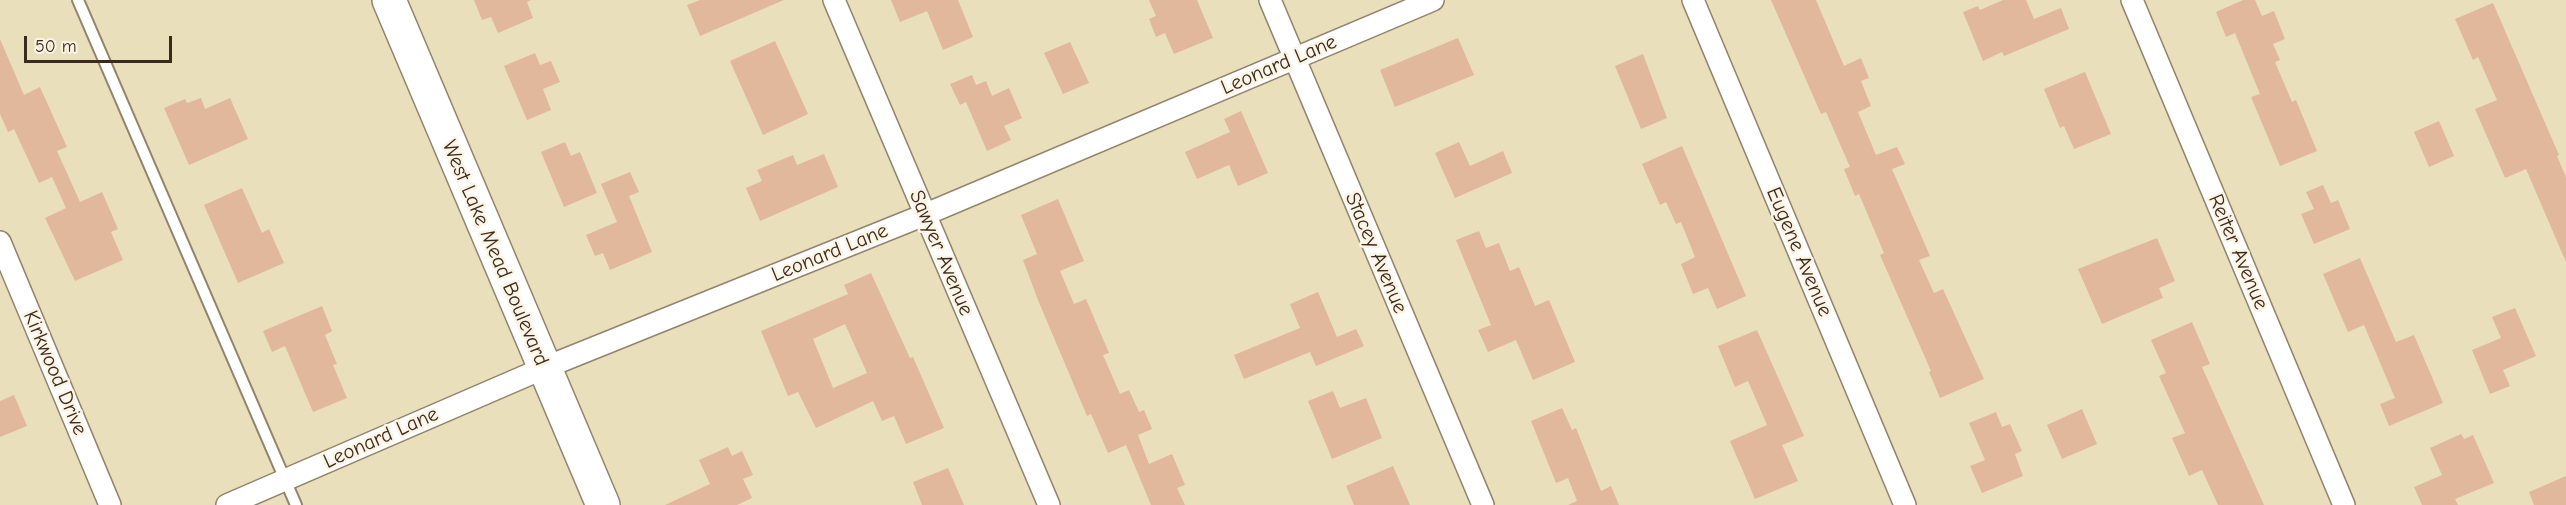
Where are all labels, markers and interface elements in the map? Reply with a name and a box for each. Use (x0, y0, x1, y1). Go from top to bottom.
scale bar (27, 24, 176, 62)
street label: Leonard Lane (1217, 29, 1341, 101)
text: 50 m (35, 36, 77, 57)
street label: West Lake Mead Boulevard (436, 137, 554, 369)
street label: Eugene Avenue (1760, 183, 1838, 321)
street label: Sawyer Avenue (903, 186, 979, 320)
street label: Stacey Avenue (1339, 189, 1413, 317)
street label: Reiter Avenue (2202, 191, 2274, 313)
street label: Leonard Lane (768, 218, 892, 288)
street label: Kirkwood Drive (17, 307, 93, 439)
street label: Leonard Lane (320, 401, 442, 475)

